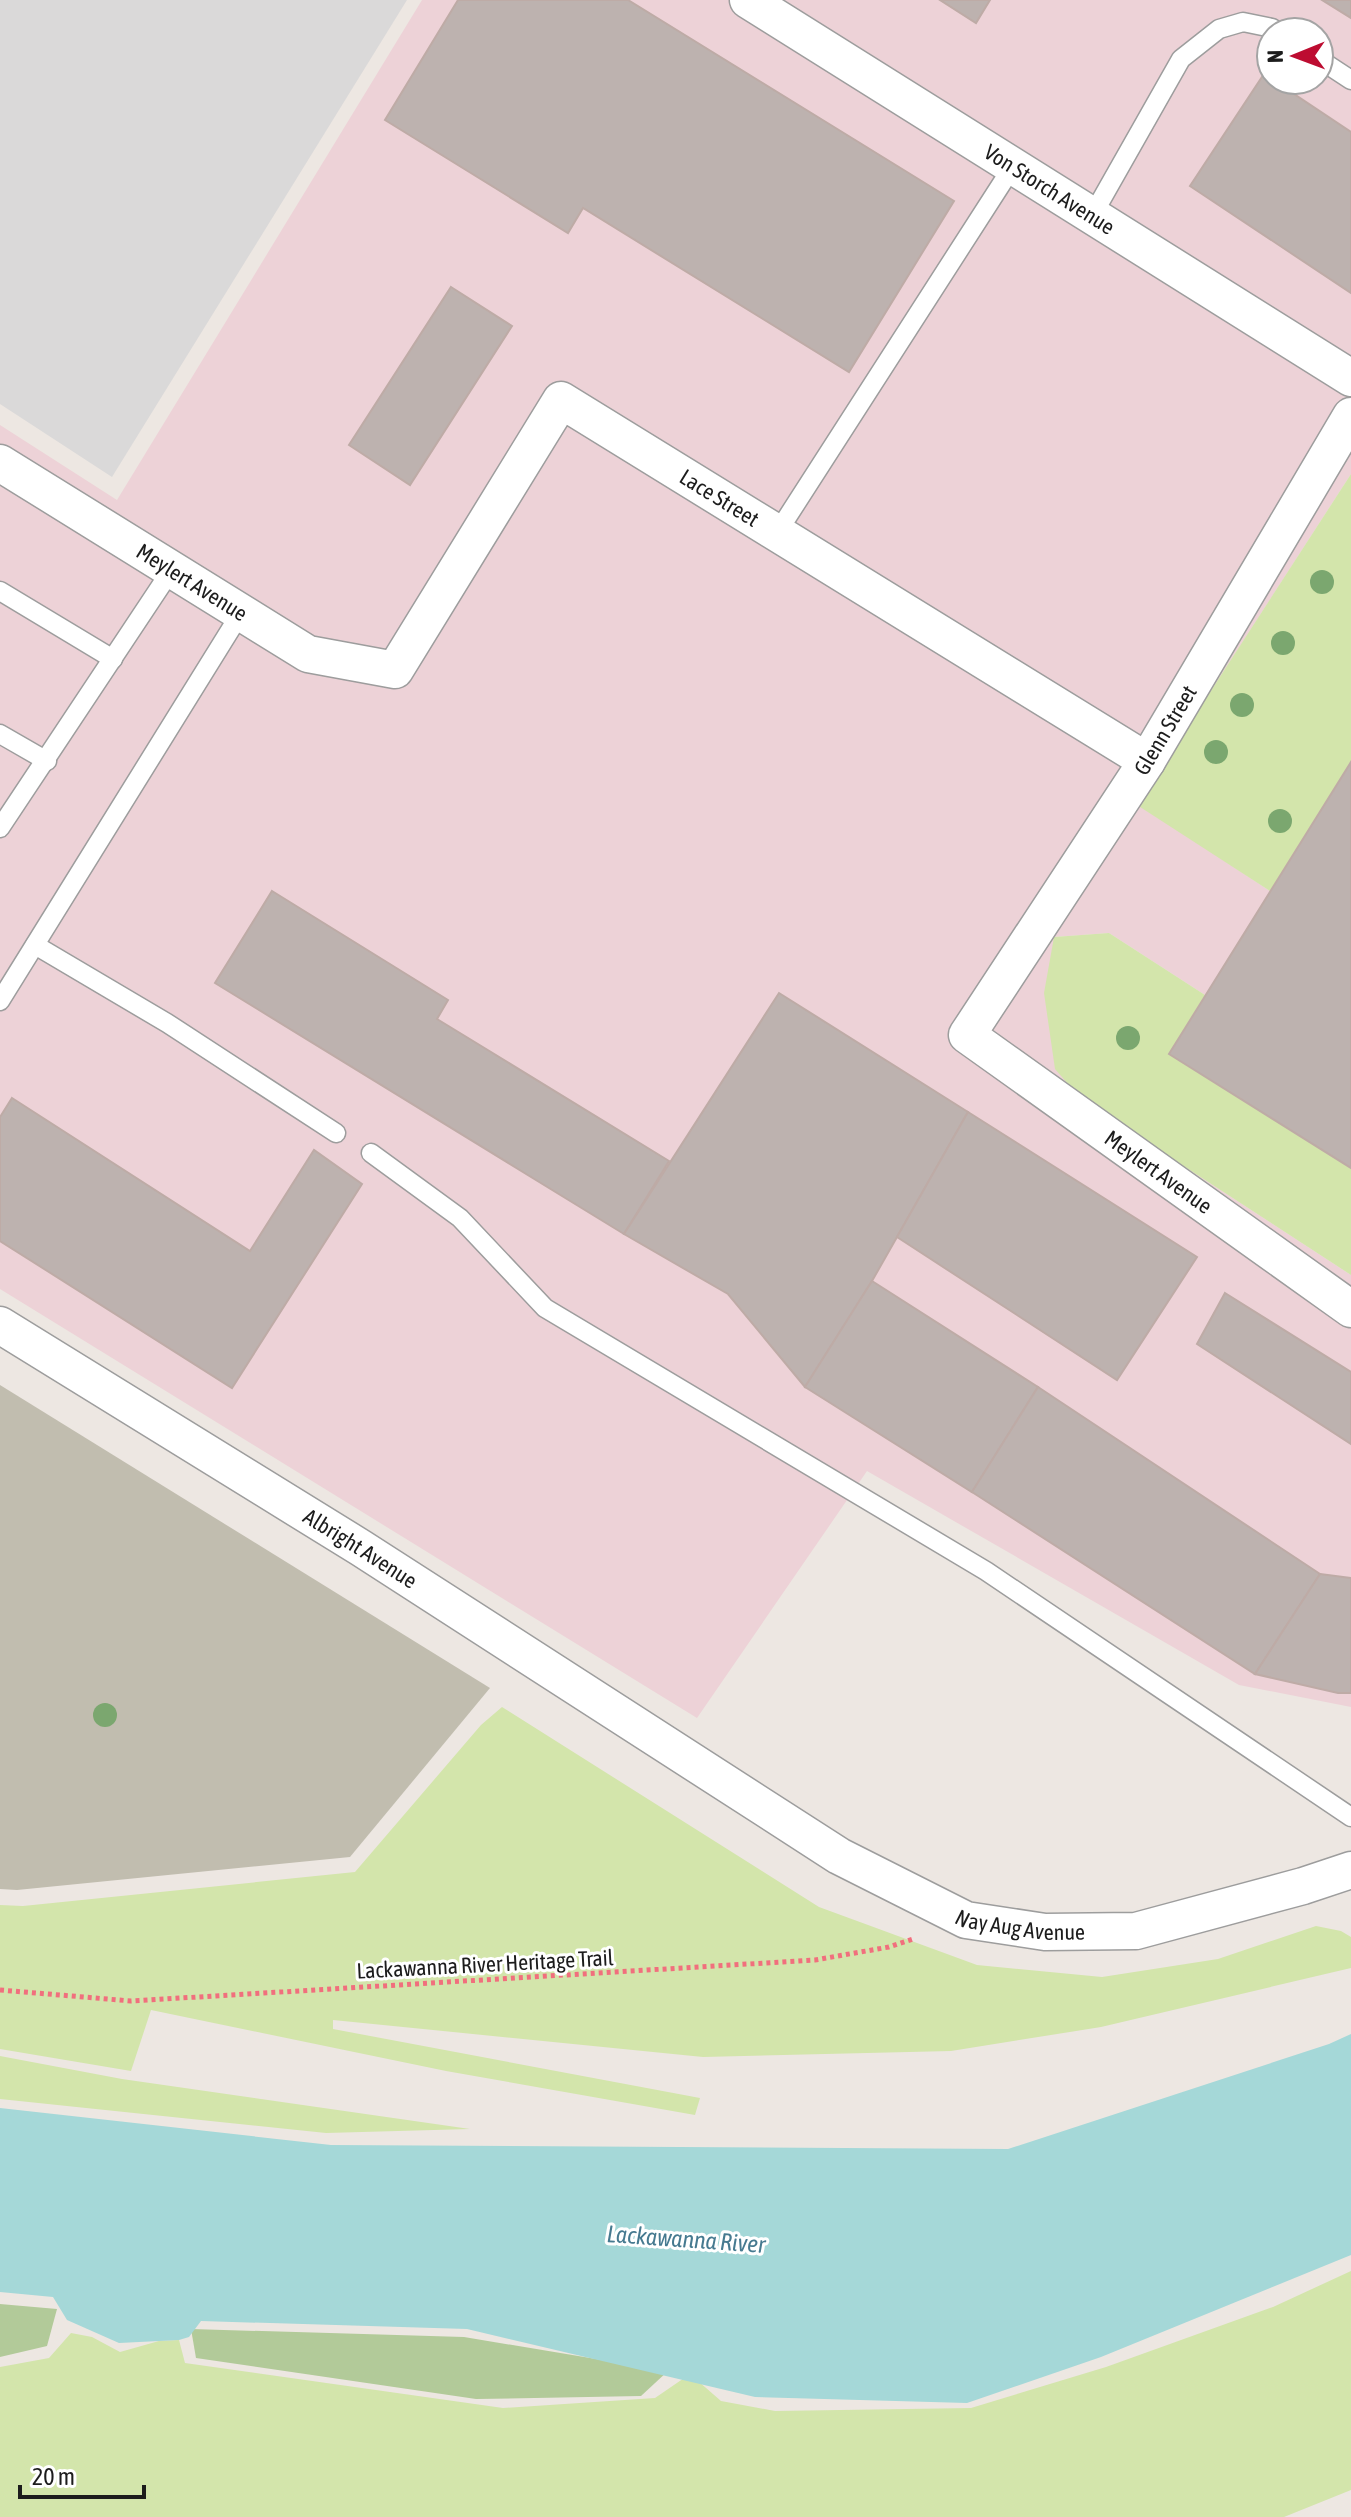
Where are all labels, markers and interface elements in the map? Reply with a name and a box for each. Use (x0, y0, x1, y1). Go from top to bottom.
north arrow (1255, 16, 1335, 96)
text: N (1262, 50, 1288, 63)
street label: Von Storch Avenue (980, 138, 1120, 240)
street label: Lace Street (675, 463, 764, 532)
street label: Meylert Avenue (132, 538, 252, 626)
street label: Glenn Street (1128, 680, 1202, 780)
street label: Meylert Avenue (1100, 1125, 1217, 1219)
street label: Albright Avenue (299, 1503, 422, 1594)
street label: Nay Aug Avenue (951, 1904, 1085, 1945)
street label: Lackawanna River Heritage Trail (356, 1944, 614, 1984)
water label: Lackawanna River (606, 2220, 767, 2258)
scale bar (20, 2449, 144, 2499)
text: 20 m (32, 2463, 75, 2490)

